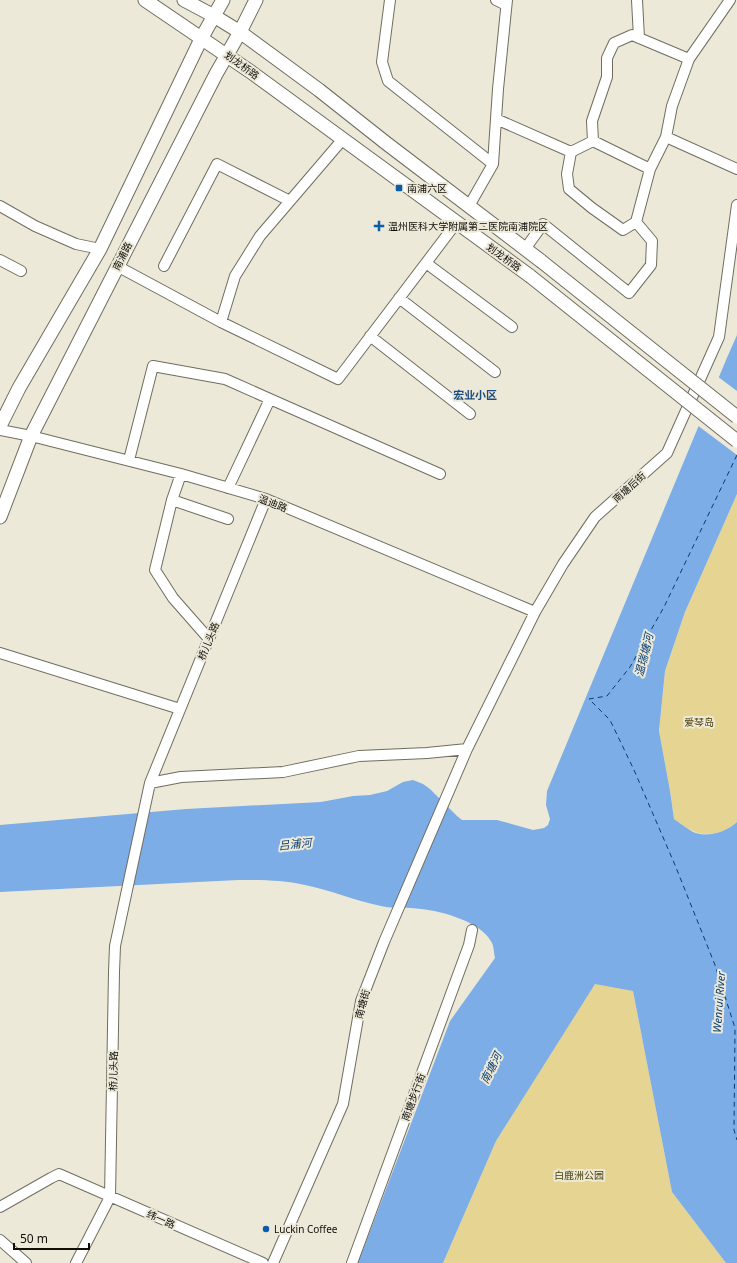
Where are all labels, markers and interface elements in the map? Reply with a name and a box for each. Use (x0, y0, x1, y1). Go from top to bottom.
street label: 划龙桥路 (222, 48, 262, 82)
place label: 南浦六区 (407, 181, 447, 195)
marker: 南浦六区 (394, 183, 404, 193)
place label: 温州医科大学附属第二医院南浦院区 (388, 219, 548, 233)
marker: 温州医科大学附属第二医院南浦院区 (373, 220, 385, 232)
street label: 南浦路 (109, 239, 135, 273)
street label: 划龙桥路 (484, 240, 524, 274)
district label: 宏业小区 (453, 387, 497, 402)
street label: 南塘后街 (609, 468, 649, 506)
street label: 温迪路 (256, 491, 290, 515)
street label: 桥儿头路 (194, 620, 222, 662)
water label: 温瑞塘河 (631, 630, 657, 678)
park label: 爱琴岛 (684, 715, 714, 729)
water label: 吕浦河 (278, 834, 314, 853)
water label: Wenrui River (709, 970, 728, 1033)
street label: 南塘街 (351, 988, 373, 1020)
water label: 南塘河 (477, 1048, 505, 1086)
street label: 桥儿头路 (106, 1051, 120, 1091)
street label: 南塘步行街 (398, 1071, 428, 1123)
park label: 白鹿洲公园 (554, 1168, 604, 1182)
street label: 纬一路 (144, 1207, 178, 1231)
place label: Luckin Coffee (274, 1222, 338, 1236)
marker: Luckin Coffee (261, 1224, 271, 1234)
scale bar (14, 1225, 89, 1251)
text: 50 m (20, 1230, 48, 1247)

